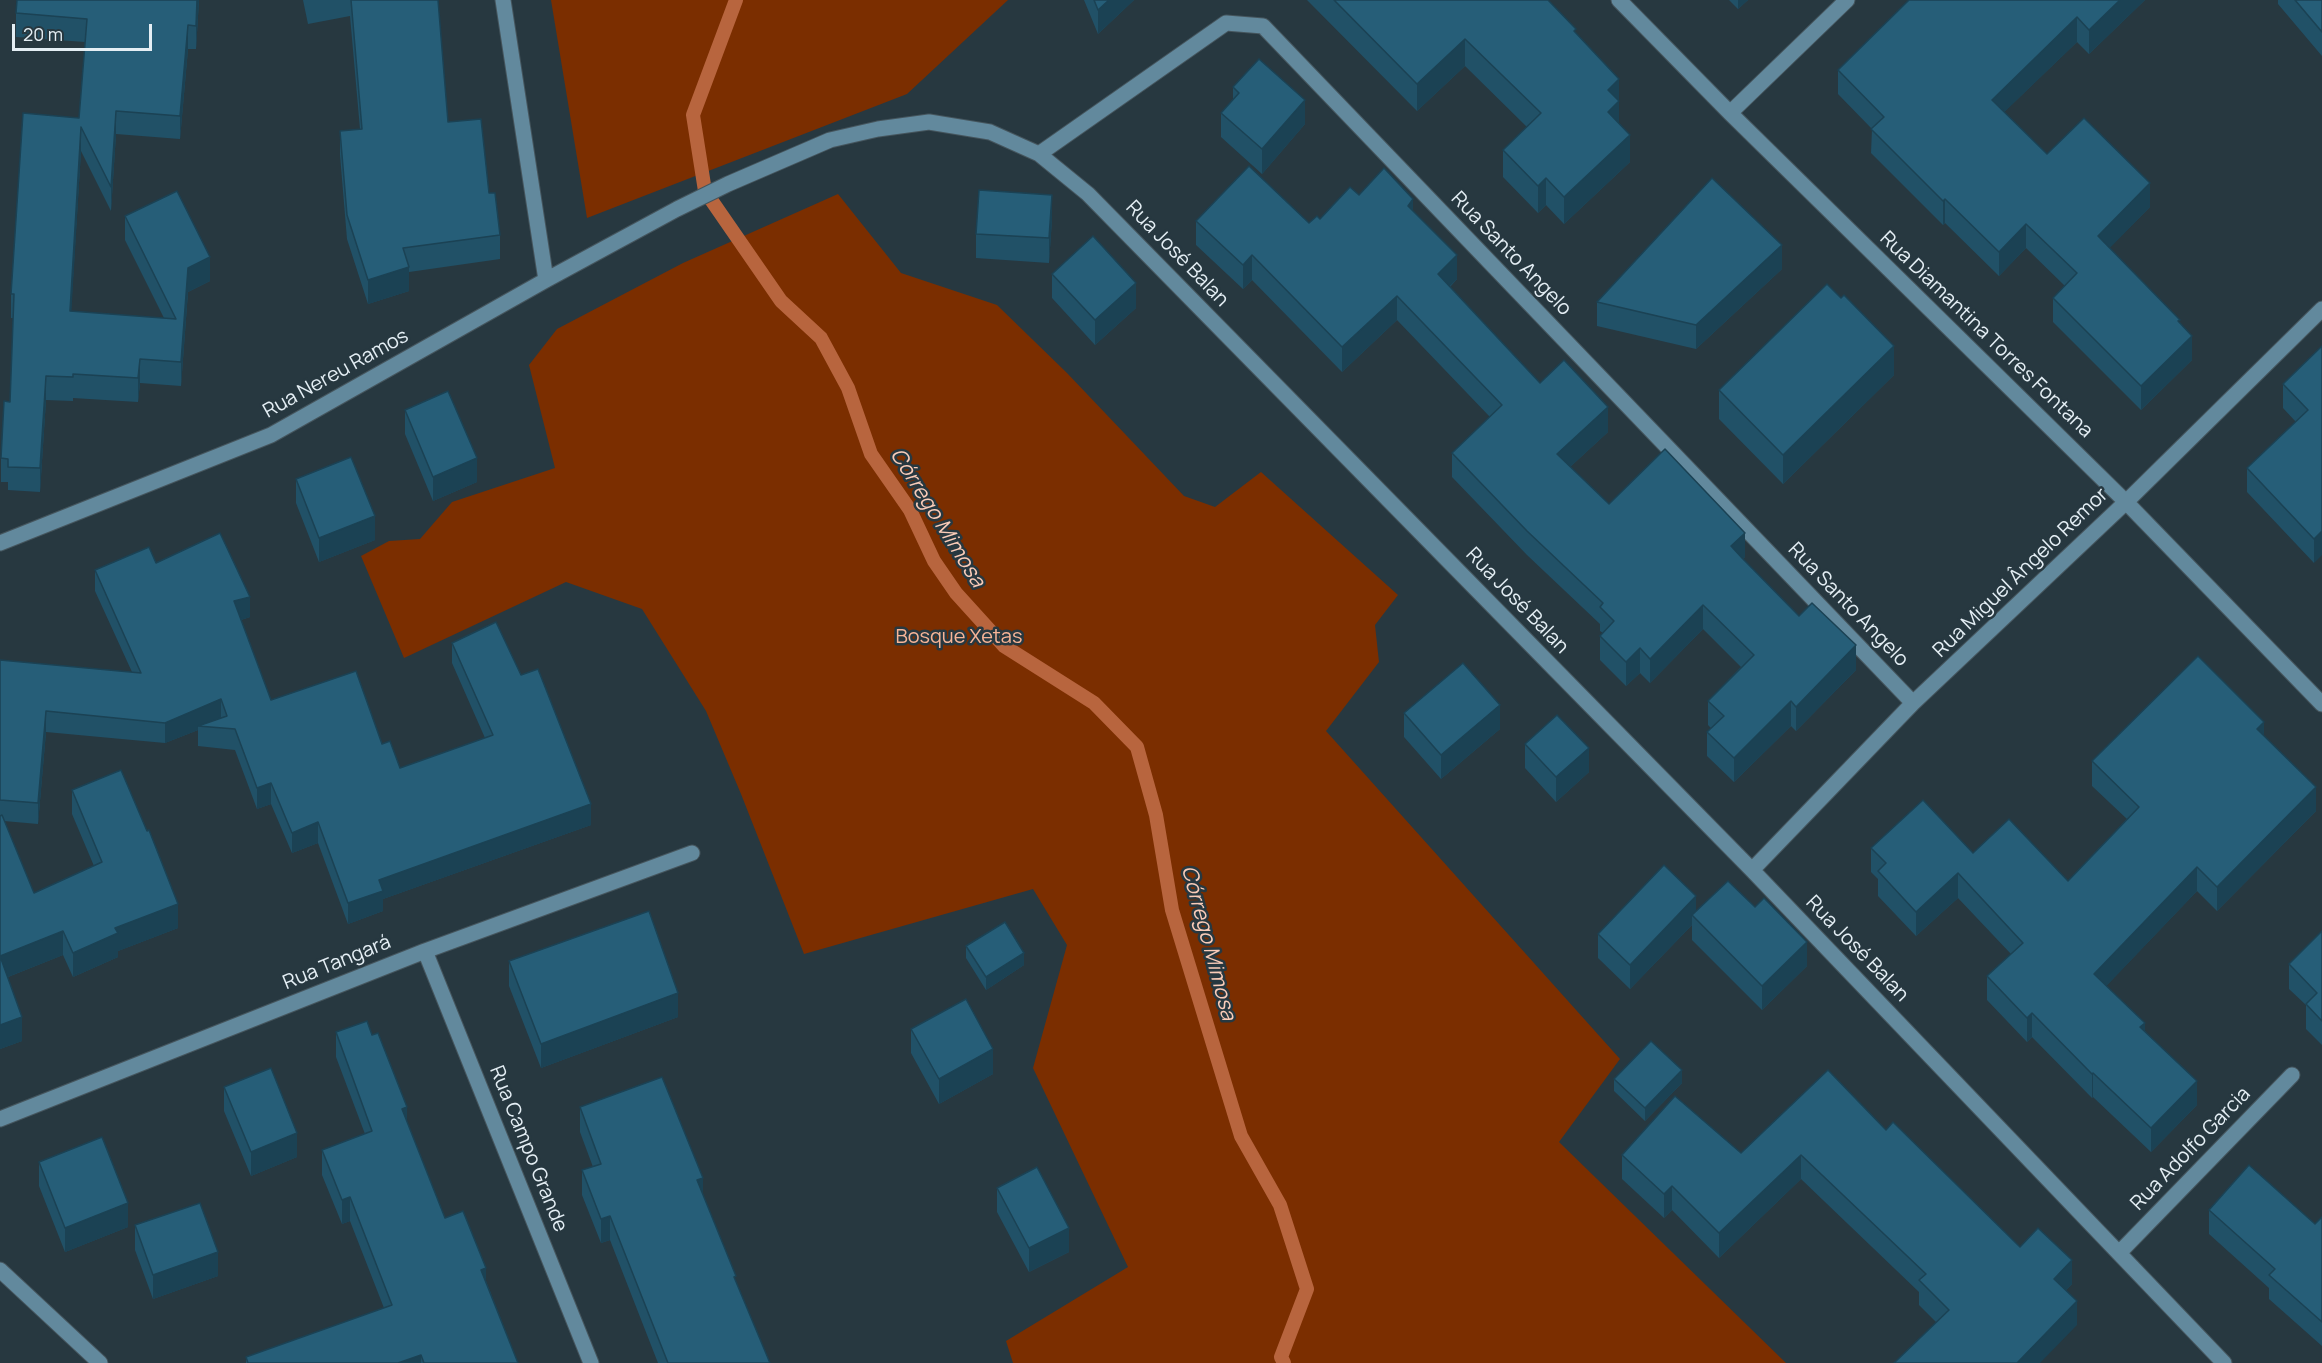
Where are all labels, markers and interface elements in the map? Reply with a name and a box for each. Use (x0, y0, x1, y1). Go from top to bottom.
scale bar (15, 12, 154, 50)
text: 20 m (23, 22, 63, 46)
street label: Rua Santo Angelo (1446, 187, 1576, 321)
street label: Rua José Balan (1120, 196, 1234, 312)
street label: Rua Diamantina Torres Fontana (1875, 227, 2097, 443)
street label: Rua Nereu Ramos (259, 324, 413, 424)
water label: Córrego Mimosa (884, 444, 990, 592)
street label: Rua Miguel Ângelo Remor (1929, 483, 2113, 663)
street label: Rua Santo Angelo (1783, 538, 1913, 672)
street label: Rua José Balan (1460, 543, 1574, 659)
park label: Bosque Xetas (896, 625, 1022, 649)
water label: Córrego Mimosa (1175, 863, 1241, 1023)
street label: Rua José Balan (1800, 891, 1914, 1007)
street label: Rua Tangará (280, 931, 394, 995)
street label: Rua Campo Grande (484, 1062, 572, 1236)
street label: Rua Adolfo Garcia (2126, 1082, 2256, 1216)

